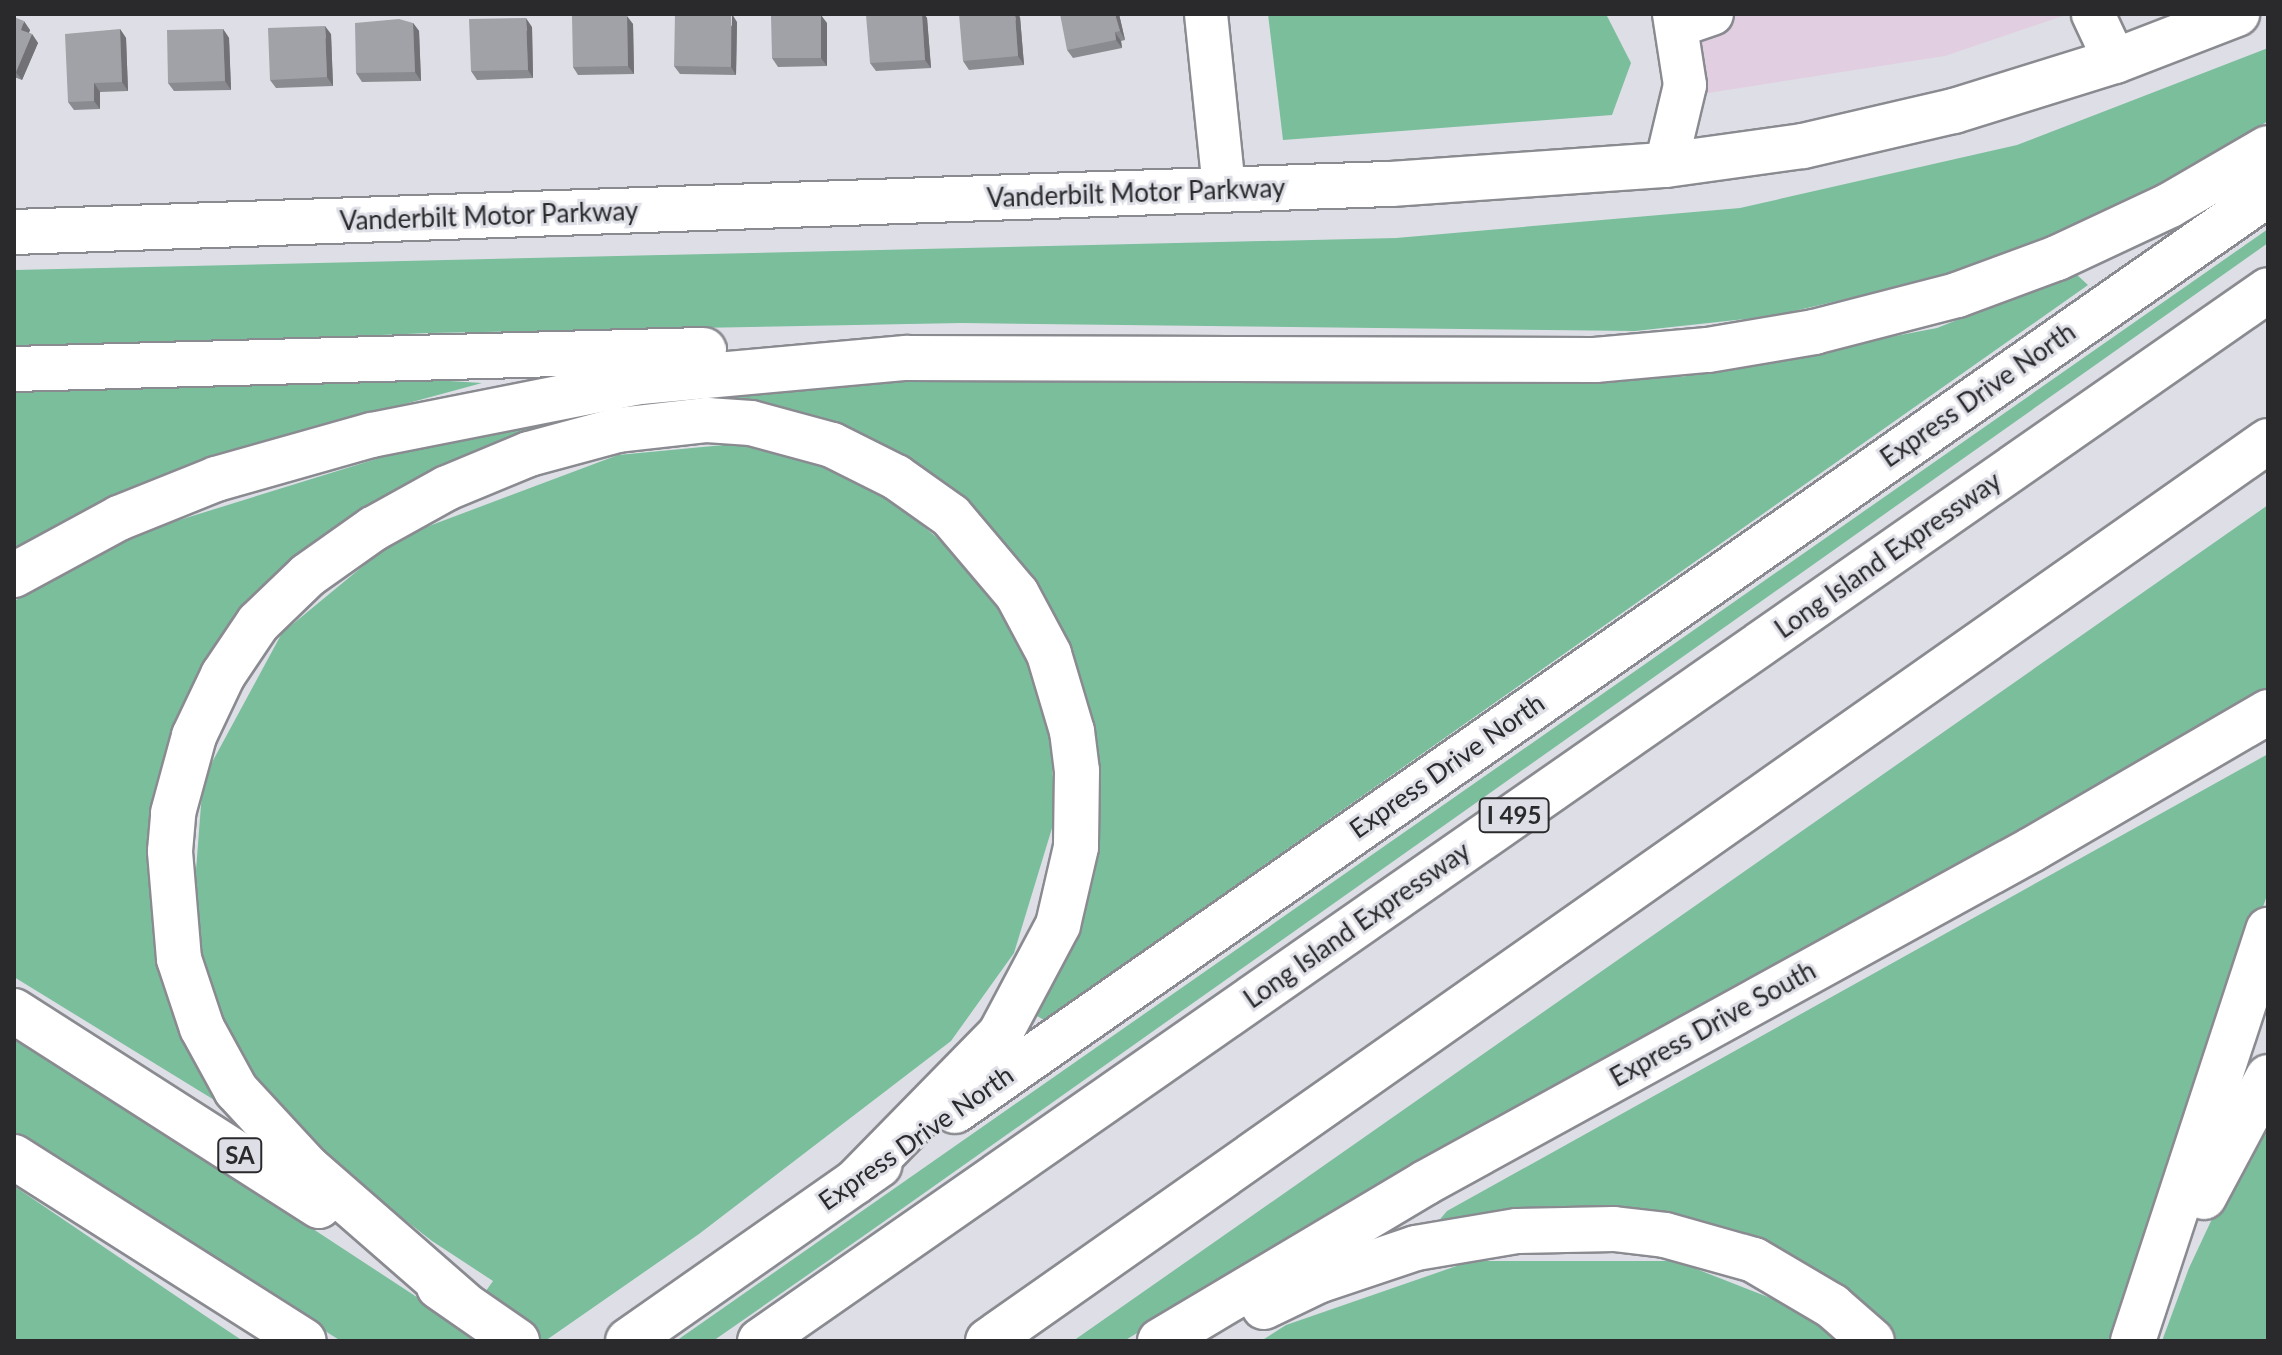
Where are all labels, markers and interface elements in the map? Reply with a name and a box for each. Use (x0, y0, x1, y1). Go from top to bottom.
street label: Vanderbilt Motor Parkway (986, 172, 1286, 214)
street label: Vanderbilt Motor Parkway (339, 195, 639, 237)
street label: Express Drive North (1875, 316, 2081, 474)
street label: Long Island Expressway (1769, 465, 2007, 645)
street label: Express Drive North (1344, 687, 1550, 845)
road number: I 495 (1478, 795, 1550, 835)
street label: Long Island Expressway (1238, 835, 1476, 1015)
street label: Express Drive South (1605, 955, 1821, 1093)
street label: Express Drive North (813, 1059, 1019, 1217)
road number: SA (216, 1135, 264, 1175)

